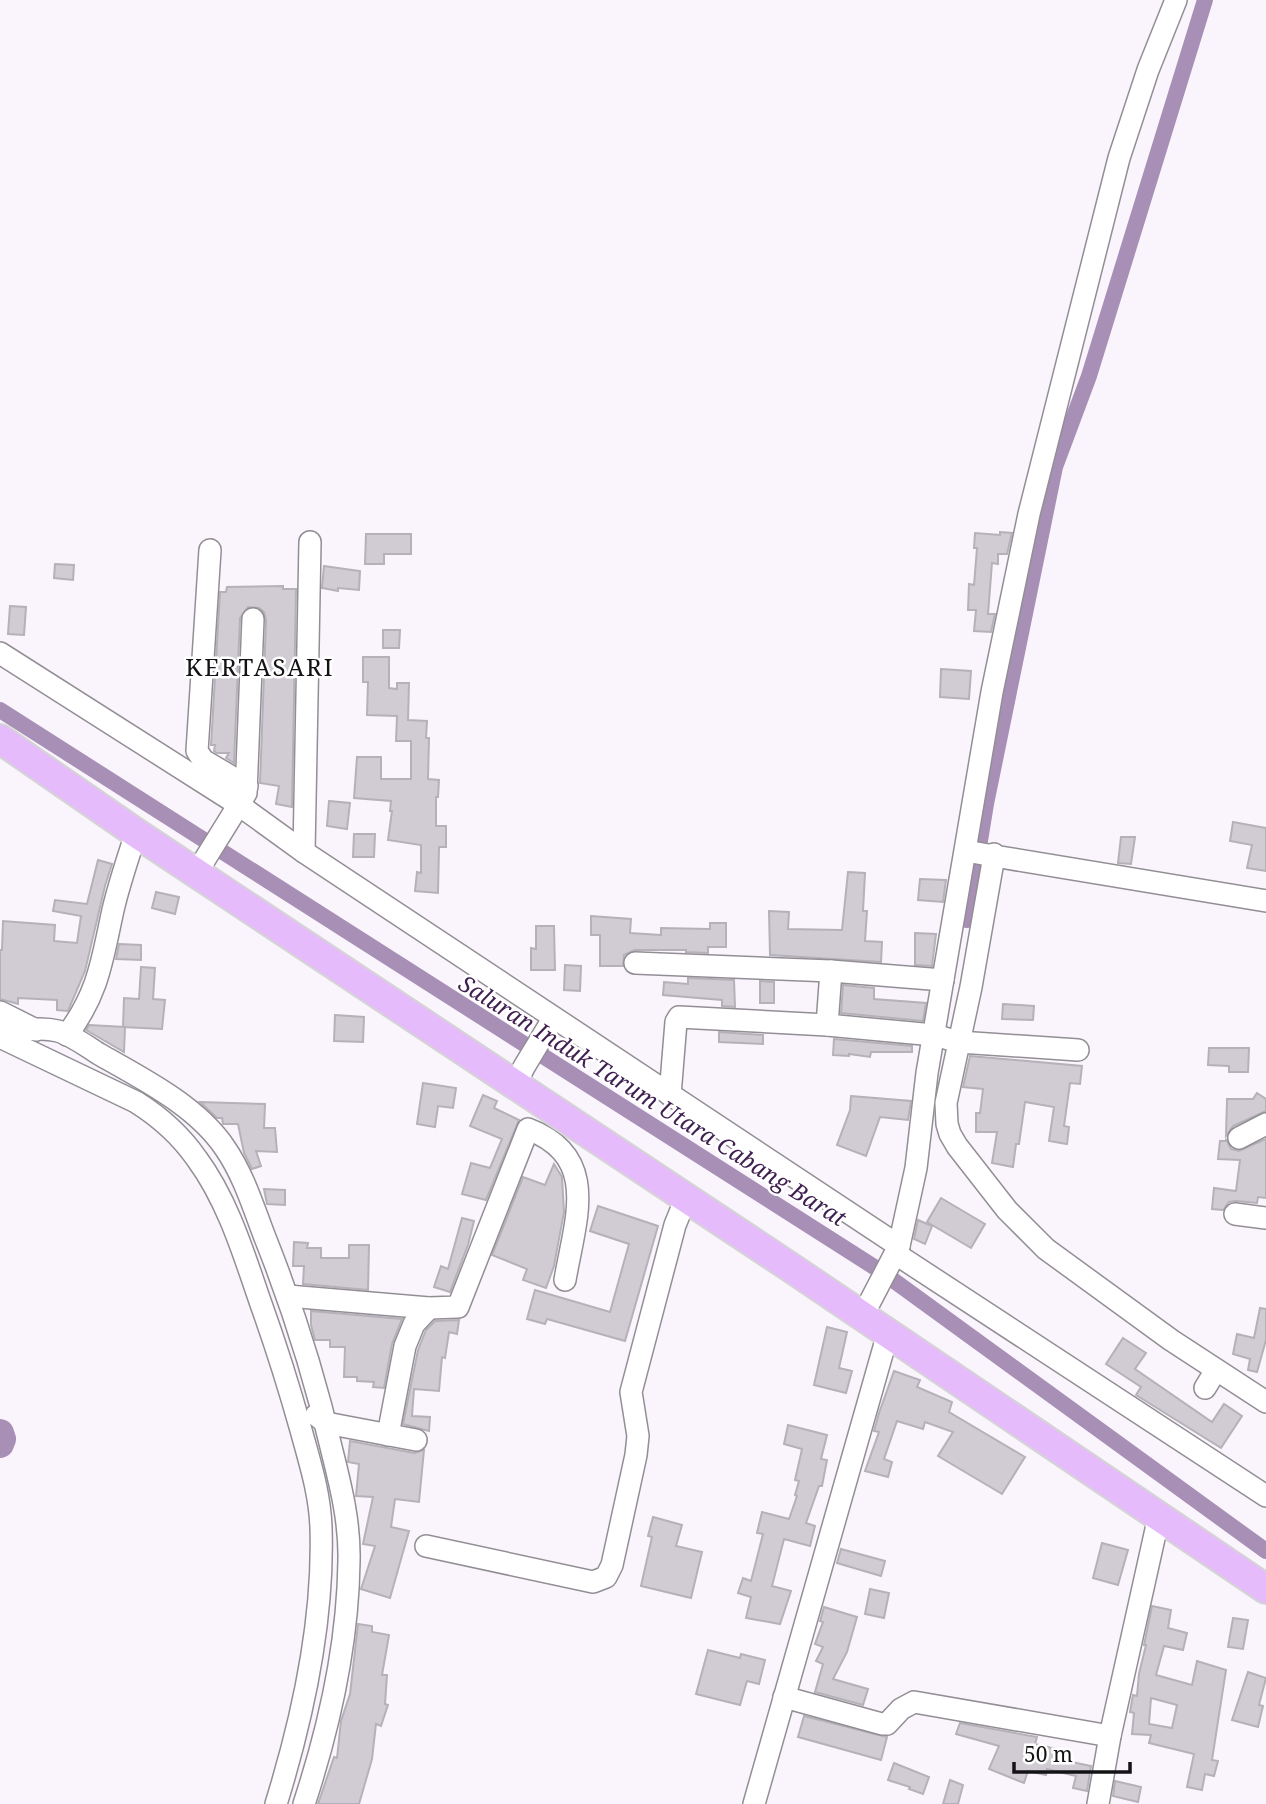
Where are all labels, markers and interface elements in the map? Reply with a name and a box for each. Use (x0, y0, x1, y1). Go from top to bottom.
district label: KERTASARI (185, 650, 335, 683)
water label: Saluran Induk Tarum Utara Cabang Barat (453, 967, 853, 1233)
scale bar (1014, 1730, 1130, 1774)
text: 50 m (1024, 1740, 1073, 1768)

